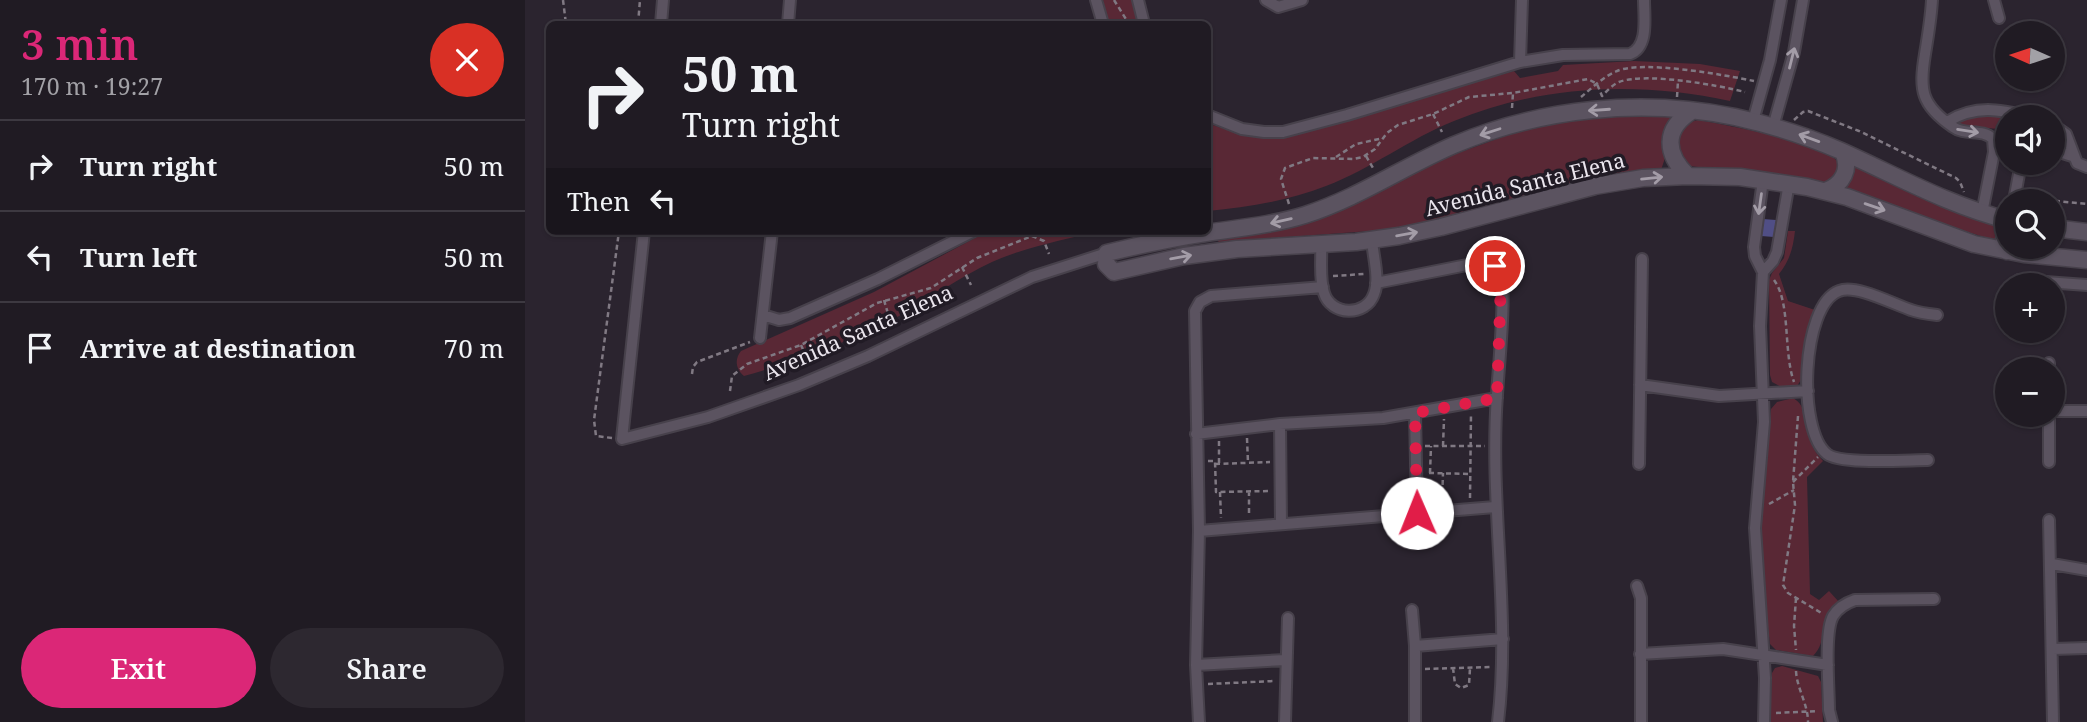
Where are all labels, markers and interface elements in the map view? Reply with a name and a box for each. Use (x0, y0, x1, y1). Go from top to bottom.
text: 3 min (21, 15, 138, 72)
north arrow (1995, 21, 2065, 91)
map controls (1995, 21, 2065, 427)
button: close (430, 23, 504, 97)
text: 50 m (682, 40, 798, 106)
one-way arrow (1786, 47, 1799, 70)
icon: right (567, 49, 658, 140)
text: 170 m · 19:27 (21, 70, 163, 102)
text: Turn right (682, 103, 840, 146)
one-way arrow (1588, 104, 1611, 117)
button: sound (1995, 105, 2065, 175)
one-way arrow (1956, 125, 1979, 138)
one-way arrow (1479, 127, 1501, 139)
one-way arrow (1798, 131, 1820, 143)
street label: Avenida Santa Elena (1422, 146, 1628, 222)
icon: right (21, 147, 59, 185)
text: Turn right (80, 148, 217, 184)
text: 50 m (444, 148, 504, 184)
one-way arrow (1640, 171, 1663, 184)
icon: left (644, 182, 682, 220)
text: Then (567, 183, 630, 219)
button: search (1995, 189, 2065, 259)
one-way arrow (1753, 192, 1766, 214)
one-way arrow (1864, 202, 1886, 214)
one-way arrow (1270, 215, 1293, 228)
one-way arrow (1395, 227, 1418, 240)
pin (1465, 236, 1525, 296)
icon: left (21, 238, 59, 276)
text: Turn left (80, 239, 197, 275)
text: 50 m (444, 239, 504, 275)
icon: arrive (1476, 247, 1514, 285)
one-way arrow (1169, 250, 1192, 264)
button: + (1995, 273, 2065, 343)
street label: Avenida Santa Elena (758, 278, 957, 387)
icon: arrive (21, 329, 59, 367)
text: Arrive at destination (80, 330, 356, 366)
text: 70 m (444, 330, 504, 366)
button: − (1995, 357, 2065, 427)
position arrow (1380, 476, 1454, 550)
button: Exit (21, 628, 256, 708)
button: Share (270, 628, 504, 708)

